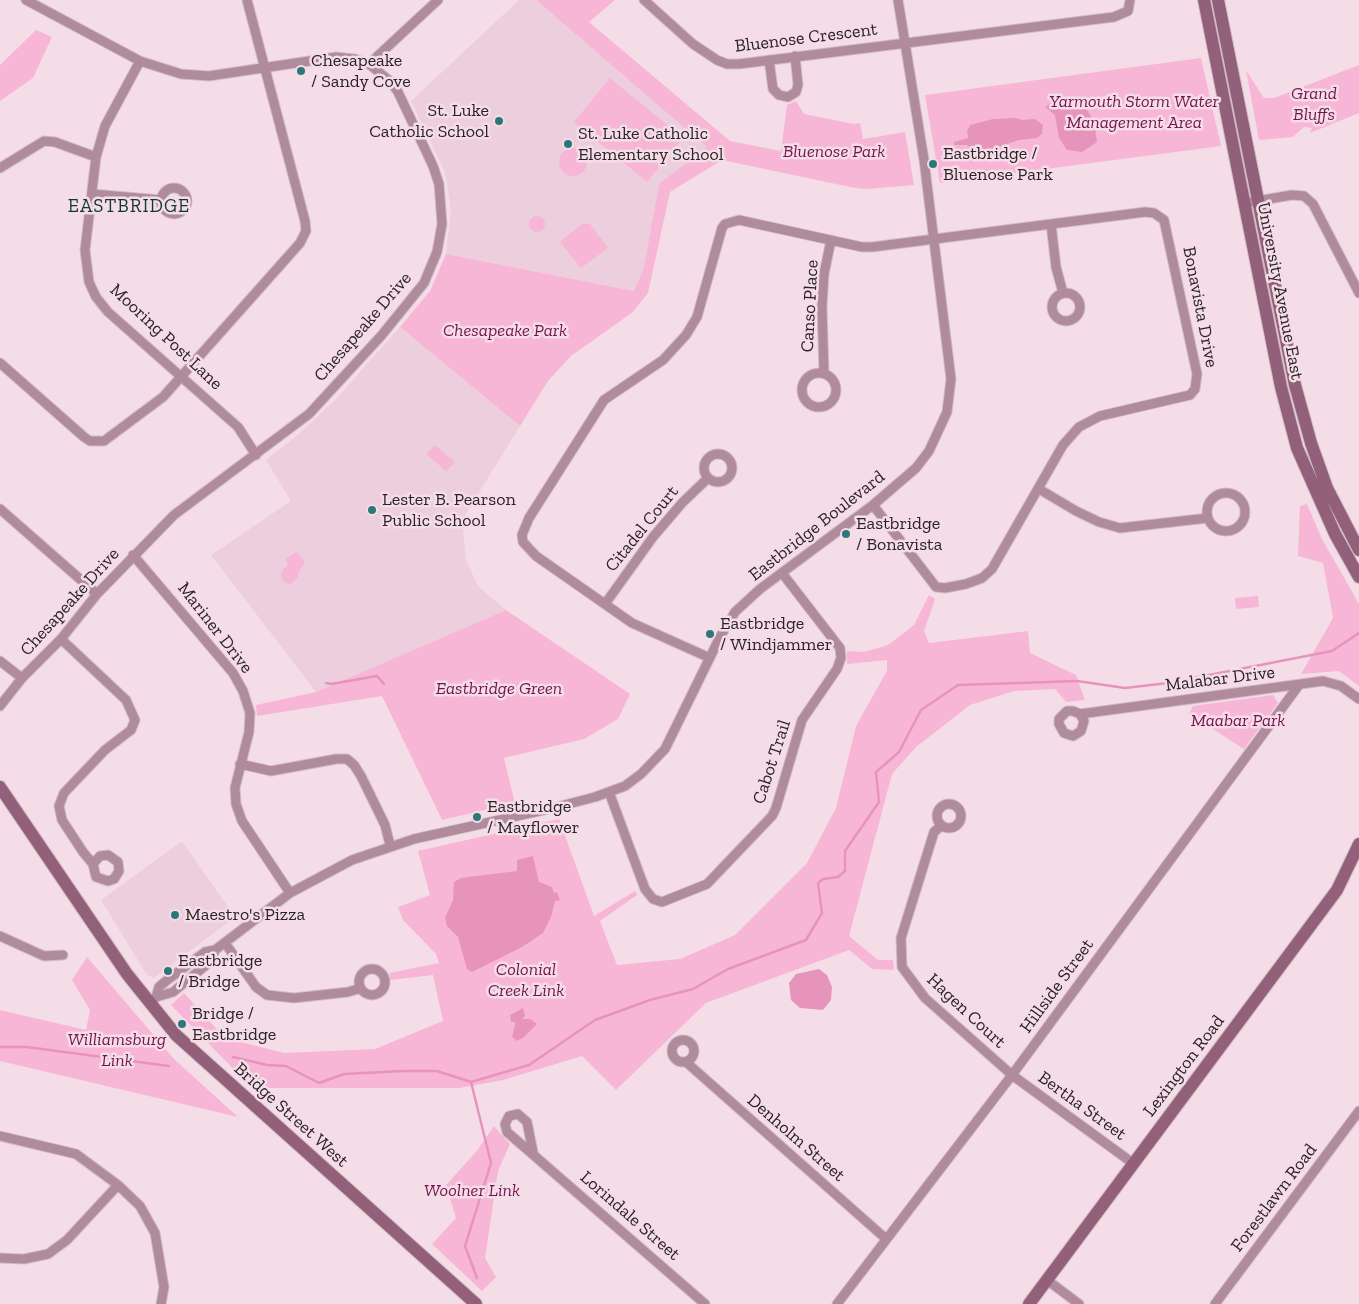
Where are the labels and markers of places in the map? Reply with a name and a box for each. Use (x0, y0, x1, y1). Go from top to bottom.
place label: Chesapeake / Sandy Cove (311, 50, 411, 92)
marker: Chesapeake / Sandy Cove (295, 65, 307, 77)
place label: St. Luke Catholic School (369, 100, 489, 142)
marker: St. Luke Catholic School (493, 115, 505, 127)
place label: St. Luke Catholic Elementary School (578, 123, 724, 166)
marker: St. Luke Catholic Elementary School (562, 138, 574, 150)
place label: Eastbridge / Bluenose Park (943, 143, 1053, 186)
marker: Eastbridge / Bluenose Park (927, 158, 939, 170)
place label: Lester B. Pearson Public School (382, 489, 516, 532)
marker: Lester B. Pearson Public School (366, 504, 378, 516)
place label: Eastbridge / Bonavista (856, 513, 942, 556)
marker: Eastbridge / Bonavista (840, 528, 852, 540)
place label: Eastbridge / Windjammer (720, 613, 832, 656)
marker: Eastbridge / Windjammer (704, 628, 716, 640)
place label: Eastbridge / Mayflower (487, 796, 579, 839)
marker: Eastbridge / Mayflower (471, 811, 483, 823)
place label: Maestro's Pizza (185, 904, 305, 926)
marker: Maestro's Pizza (169, 909, 181, 921)
place label: Eastbridge / Bridge (178, 950, 262, 992)
marker: Eastbridge / Bridge (162, 965, 174, 977)
place label: Bridge / Eastbridge (192, 1003, 276, 1046)
marker: Bridge / Eastbridge (176, 1018, 188, 1030)

